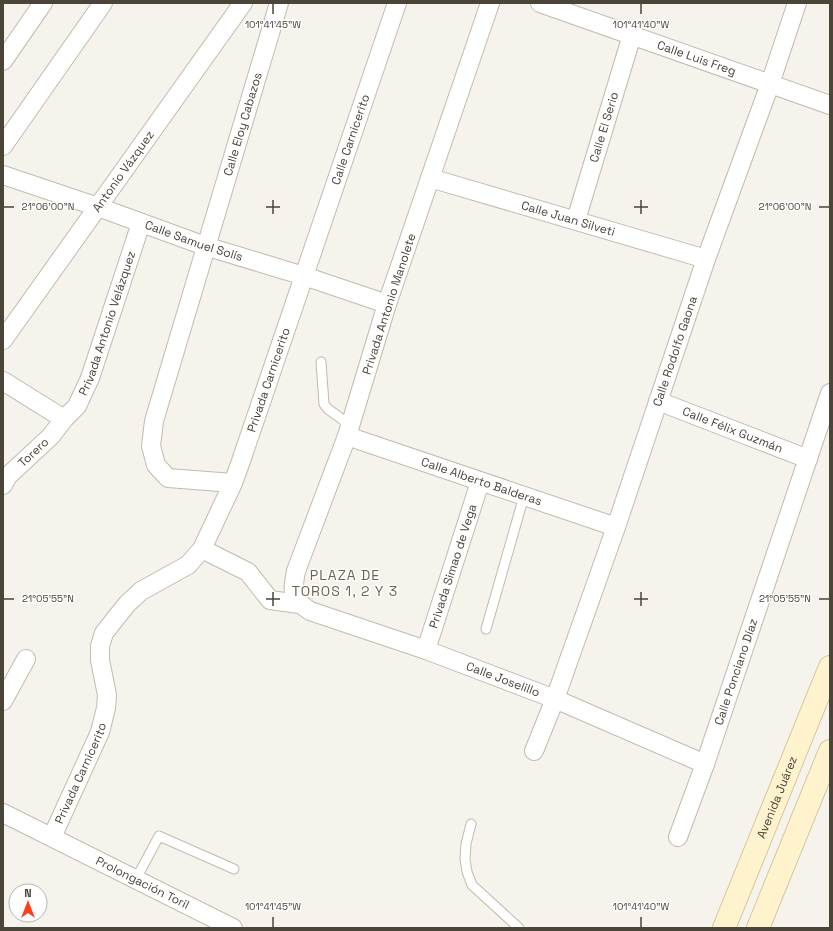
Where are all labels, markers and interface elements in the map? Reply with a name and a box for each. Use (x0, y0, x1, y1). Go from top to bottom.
text: 101°41'45"W (245, 18, 301, 31)
text: 101°41'40"W (613, 18, 670, 31)
street label: Calle Luis Freg (655, 37, 738, 79)
street label: Calle Eloy Cabazos (220, 70, 266, 178)
street label: Calle El Serio (586, 90, 622, 164)
street label: Calle Carnicerito (328, 92, 373, 187)
street label: Antonio Vázquez (89, 128, 158, 215)
street label: Calle Juan Silveti (519, 197, 617, 240)
text: 21°06'00"N (22, 200, 74, 213)
text: 21°06'00"N (759, 200, 811, 213)
street label: Calle Samuel Solís (143, 217, 245, 265)
street label: Privada Antonio Manolete (359, 231, 419, 377)
street label: Privada Antonio Velázquez (75, 249, 139, 398)
street label: Calle Rodolfo Gaona (649, 294, 701, 409)
street label: Privada Carnicerito (243, 326, 294, 434)
street label: Calle Félix Guzmán (680, 403, 785, 457)
street label: Torero (15, 434, 52, 471)
street label: Calle Alberto Balderas (419, 454, 544, 509)
street label: Privada Simao de Vega (425, 502, 480, 630)
district label: PLAZA DE TOROS 1, 2 Y 3 (292, 566, 398, 600)
text: 21°05'55"N (22, 592, 74, 605)
text: 21°05'55"N (759, 592, 811, 605)
street label: Calle Ponciano Díaz (711, 617, 761, 727)
street label: Calle Joselillo (464, 658, 542, 701)
street label: Privada Carnicerito (51, 721, 110, 826)
street label: Avenida Juárez (753, 754, 801, 841)
street label: Prolongación Toril (93, 853, 192, 913)
north arrow (8, 883, 48, 923)
text: N (24, 886, 32, 900)
text: 101°41'45"W (245, 900, 301, 913)
text: 101°41'40"W (613, 900, 670, 913)

